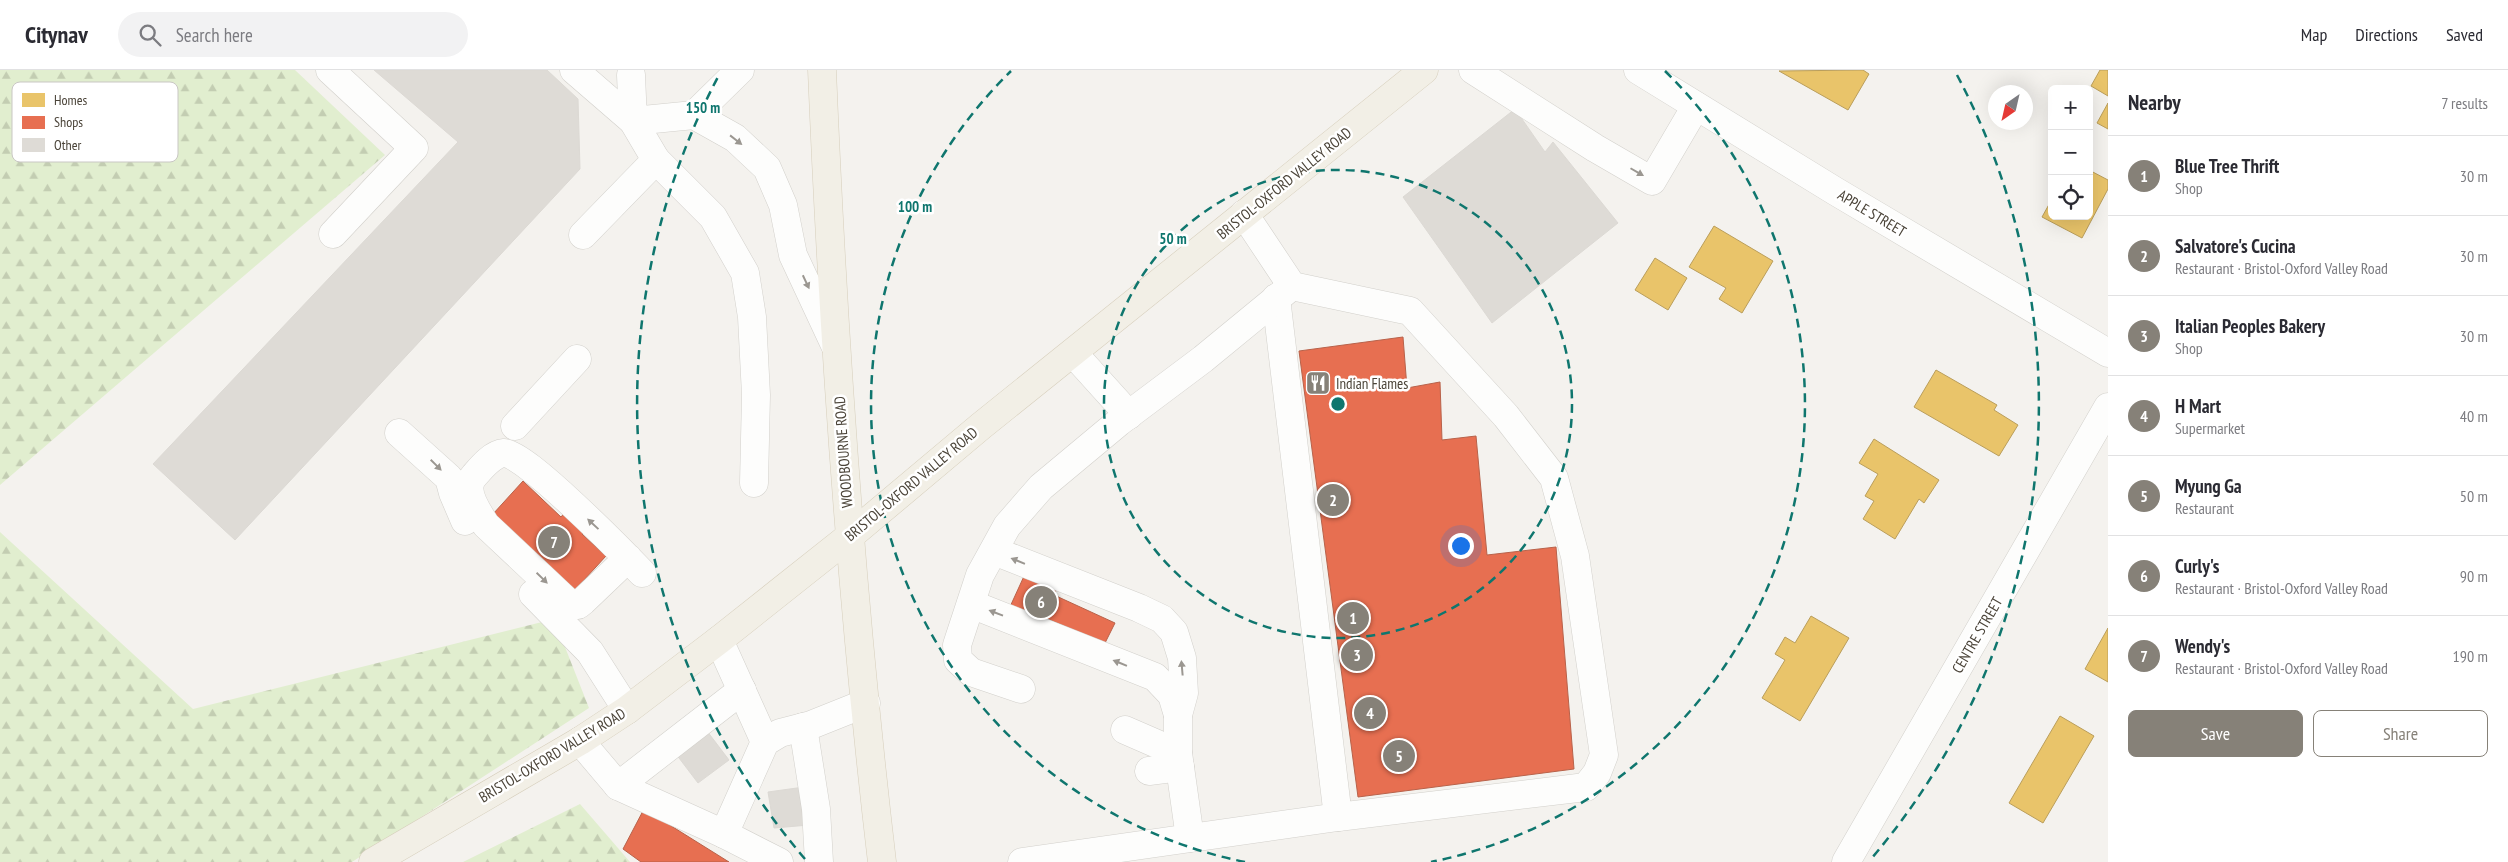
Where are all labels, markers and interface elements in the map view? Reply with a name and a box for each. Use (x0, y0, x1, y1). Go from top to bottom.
search box (118, 12, 468, 57)
text: Citynav (25, 19, 88, 50)
icon: search (136, 21, 164, 49)
text: Search here (176, 23, 253, 47)
text: Map (2301, 23, 2327, 46)
text: Directions (2355, 23, 2418, 46)
text: Saved (2446, 23, 2483, 46)
legend (12, 82, 178, 162)
north arrow (1988, 85, 2033, 130)
map controls (2048, 85, 2093, 220)
button: + (2048, 85, 2093, 130)
text: Nearby (2128, 89, 2181, 116)
text: Homes (54, 91, 87, 109)
text: 7 results (2441, 93, 2488, 113)
text: 150 m (686, 98, 720, 117)
text: Shops (54, 113, 83, 131)
street label: BRISTOL-OXFORD VALLEY ROAD (1213, 123, 1355, 243)
button: − (2048, 130, 2093, 175)
one-way arrow (729, 134, 742, 145)
text: Other (54, 136, 81, 154)
text: Blue Tree Thrift (2175, 154, 2279, 178)
text: 1 (2140, 166, 2148, 186)
text: 30 m (2460, 166, 2488, 186)
one-way arrow (1630, 168, 1644, 177)
button: locate (2048, 175, 2093, 220)
text: Shop (2175, 178, 2203, 198)
street label: APPLE STREET (1834, 185, 1910, 241)
text: 100 m (898, 197, 932, 216)
text: 50 m (1159, 229, 1187, 248)
text: Salvatore's Cucina (2175, 234, 2296, 258)
text: 2 (2140, 246, 2148, 266)
text: 30 m (2460, 246, 2488, 266)
text: Restaurant · Bristol-Oxford Valley Road (2175, 258, 2388, 278)
one-way arrow (802, 275, 810, 289)
text: Italian Peoples Bakery (2175, 314, 2325, 338)
text: 3 (2140, 326, 2148, 346)
text: 30 m (2460, 326, 2488, 346)
text: Shop (2175, 338, 2203, 358)
restaurant icon: Indian Flames (1305, 370, 1331, 396)
place label: Indian Flames (1336, 374, 1408, 393)
text: H Mart (2175, 394, 2221, 418)
street label: WOODBOURNE ROAD (830, 395, 856, 508)
centre of rings (1329, 395, 1347, 413)
text: 4 (2140, 406, 2148, 426)
text: 40 m (2460, 406, 2488, 426)
text: Supermarket (2175, 418, 2245, 438)
street label: BRISTOL-OXFORD VALLEY ROAD (841, 423, 981, 545)
one-way arrow (429, 458, 441, 470)
text: Myung Ga (2175, 474, 2242, 498)
pin: 2 (1317, 481, 1349, 519)
text: 5 (2140, 486, 2148, 506)
text: 50 m (2460, 486, 2488, 506)
text: Restaurant (2175, 498, 2234, 518)
one-way arrow (587, 518, 599, 530)
pin: 7 (538, 523, 570, 561)
your location (1448, 533, 1474, 559)
text: Curly's (2175, 554, 2219, 578)
one-way arrow (1010, 557, 1025, 565)
text: 6 (2140, 566, 2148, 586)
text: 90 m (2460, 566, 2488, 586)
one-way arrow (535, 572, 547, 584)
text: Restaurant · Bristol-Oxford Valley Road (2175, 578, 2388, 598)
pin: 6 (1025, 583, 1057, 621)
street label: CENTRE STREET (1948, 593, 2007, 676)
pin: 1 (1337, 599, 1369, 637)
one-way arrow (988, 609, 1003, 617)
text: Wendy's (2175, 634, 2230, 658)
pin: 3 (1341, 636, 1373, 674)
text: 7 (2140, 646, 2148, 666)
text: 190 m (2453, 646, 2488, 666)
text: Restaurant · Bristol-Oxford Valley Road (2175, 658, 2388, 678)
one-way arrow (1112, 659, 1127, 667)
one-way arrow (1178, 659, 1186, 675)
pin: 4 (1354, 694, 1386, 732)
street label: BRISTOL-OXFORD VALLEY ROAD (475, 704, 629, 806)
button: Save (2128, 710, 2303, 757)
button: Share (2313, 710, 2488, 757)
pin: 5 (1383, 737, 1415, 775)

